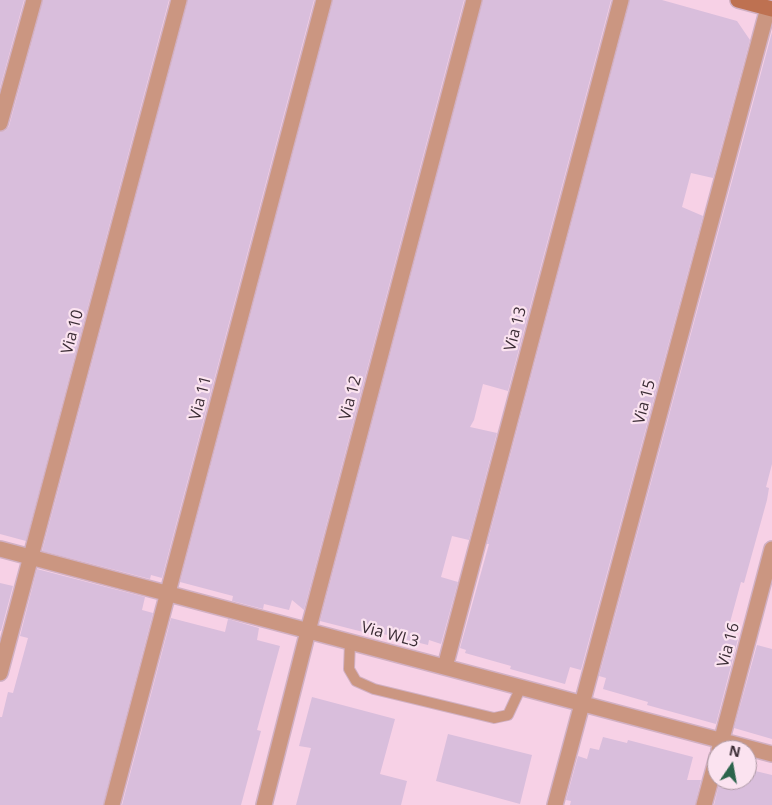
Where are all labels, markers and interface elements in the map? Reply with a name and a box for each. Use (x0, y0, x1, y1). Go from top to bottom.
street label: Via 13 (501, 305, 531, 353)
street label: Via 10 (58, 308, 88, 356)
street label: Via 11 (186, 374, 216, 422)
street label: Via 12 (336, 374, 366, 422)
street label: Via 15 (630, 378, 660, 426)
street label: Via WL3 (359, 618, 421, 652)
street label: Via 16 (714, 621, 744, 669)
north arrow (707, 740, 757, 790)
text: N (727, 740, 743, 761)

